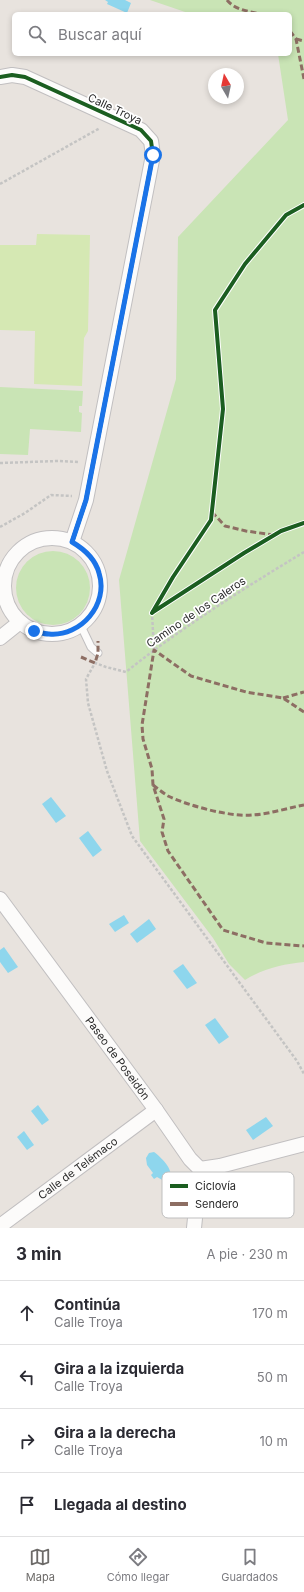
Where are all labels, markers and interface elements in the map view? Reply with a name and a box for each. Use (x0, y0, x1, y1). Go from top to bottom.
search box (12, 12, 292, 56)
icon: search (26, 23, 48, 45)
text: Buscar aquí (58, 25, 142, 44)
north arrow (208, 68, 244, 104)
street label: Calle Troya (86, 90, 144, 128)
route start (144, 146, 162, 164)
street label: Camino de los Caleros (144, 573, 248, 650)
route end (25, 622, 43, 640)
street label: Paseo de Poseidón (82, 1014, 153, 1102)
street label: Calle de Telémaco (35, 1134, 121, 1202)
legend (162, 1172, 294, 1218)
text: Ciclovía (195, 1179, 236, 1193)
text: Sendero (195, 1197, 239, 1211)
text: 3 min (16, 1244, 62, 1264)
text: A pie · 230 m (206, 1246, 288, 1262)
text: Continúa (54, 1295, 121, 1314)
icon: ahead (16, 1302, 38, 1324)
text: 170 m (252, 1305, 288, 1321)
text: Calle Troya (54, 1314, 123, 1330)
text: Gira a la izquierda (54, 1359, 184, 1378)
icon: left (16, 1366, 38, 1388)
text: 50 m (257, 1369, 288, 1385)
text: Calle Troya (54, 1378, 123, 1394)
text: Gira a la derecha (54, 1423, 176, 1442)
icon: right (16, 1430, 38, 1452)
text: 10 m (259, 1433, 288, 1449)
text: Calle Troya (54, 1442, 123, 1458)
icon: arrive (16, 1494, 38, 1516)
text: Llegada al destino (54, 1495, 187, 1514)
tab: Mapa (26, 1546, 55, 1584)
tab: Cómo llegar (107, 1546, 169, 1584)
tab: Guardados (221, 1546, 278, 1584)

